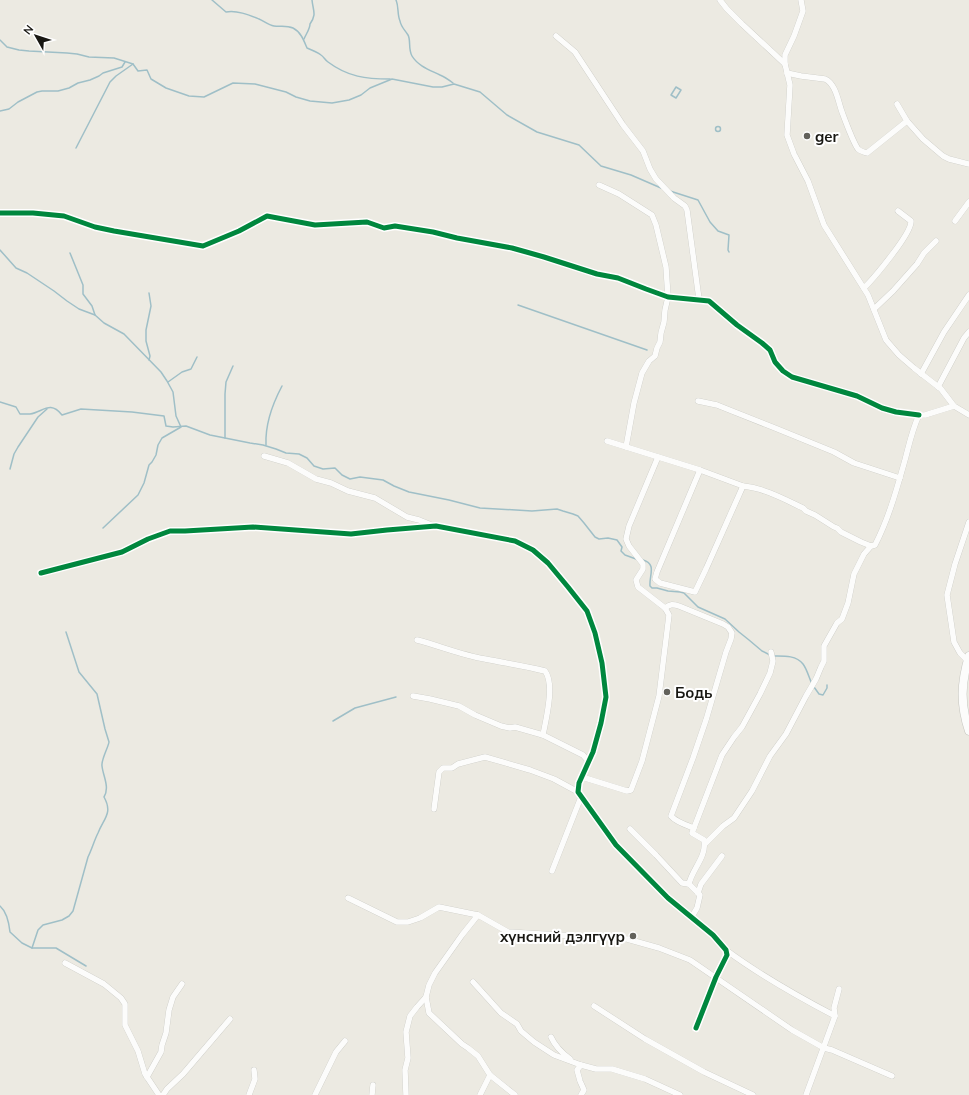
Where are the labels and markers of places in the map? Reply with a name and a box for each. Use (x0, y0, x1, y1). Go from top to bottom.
place label: ger (815, 127, 839, 146)
marker: ger (802, 131, 812, 141)
place label: Бодь (675, 683, 712, 702)
marker: Бодь (662, 687, 672, 697)
place label: хүнсний дэлгүүр (499, 927, 625, 946)
marker: хүнсний дэлгүүр (628, 931, 638, 941)

